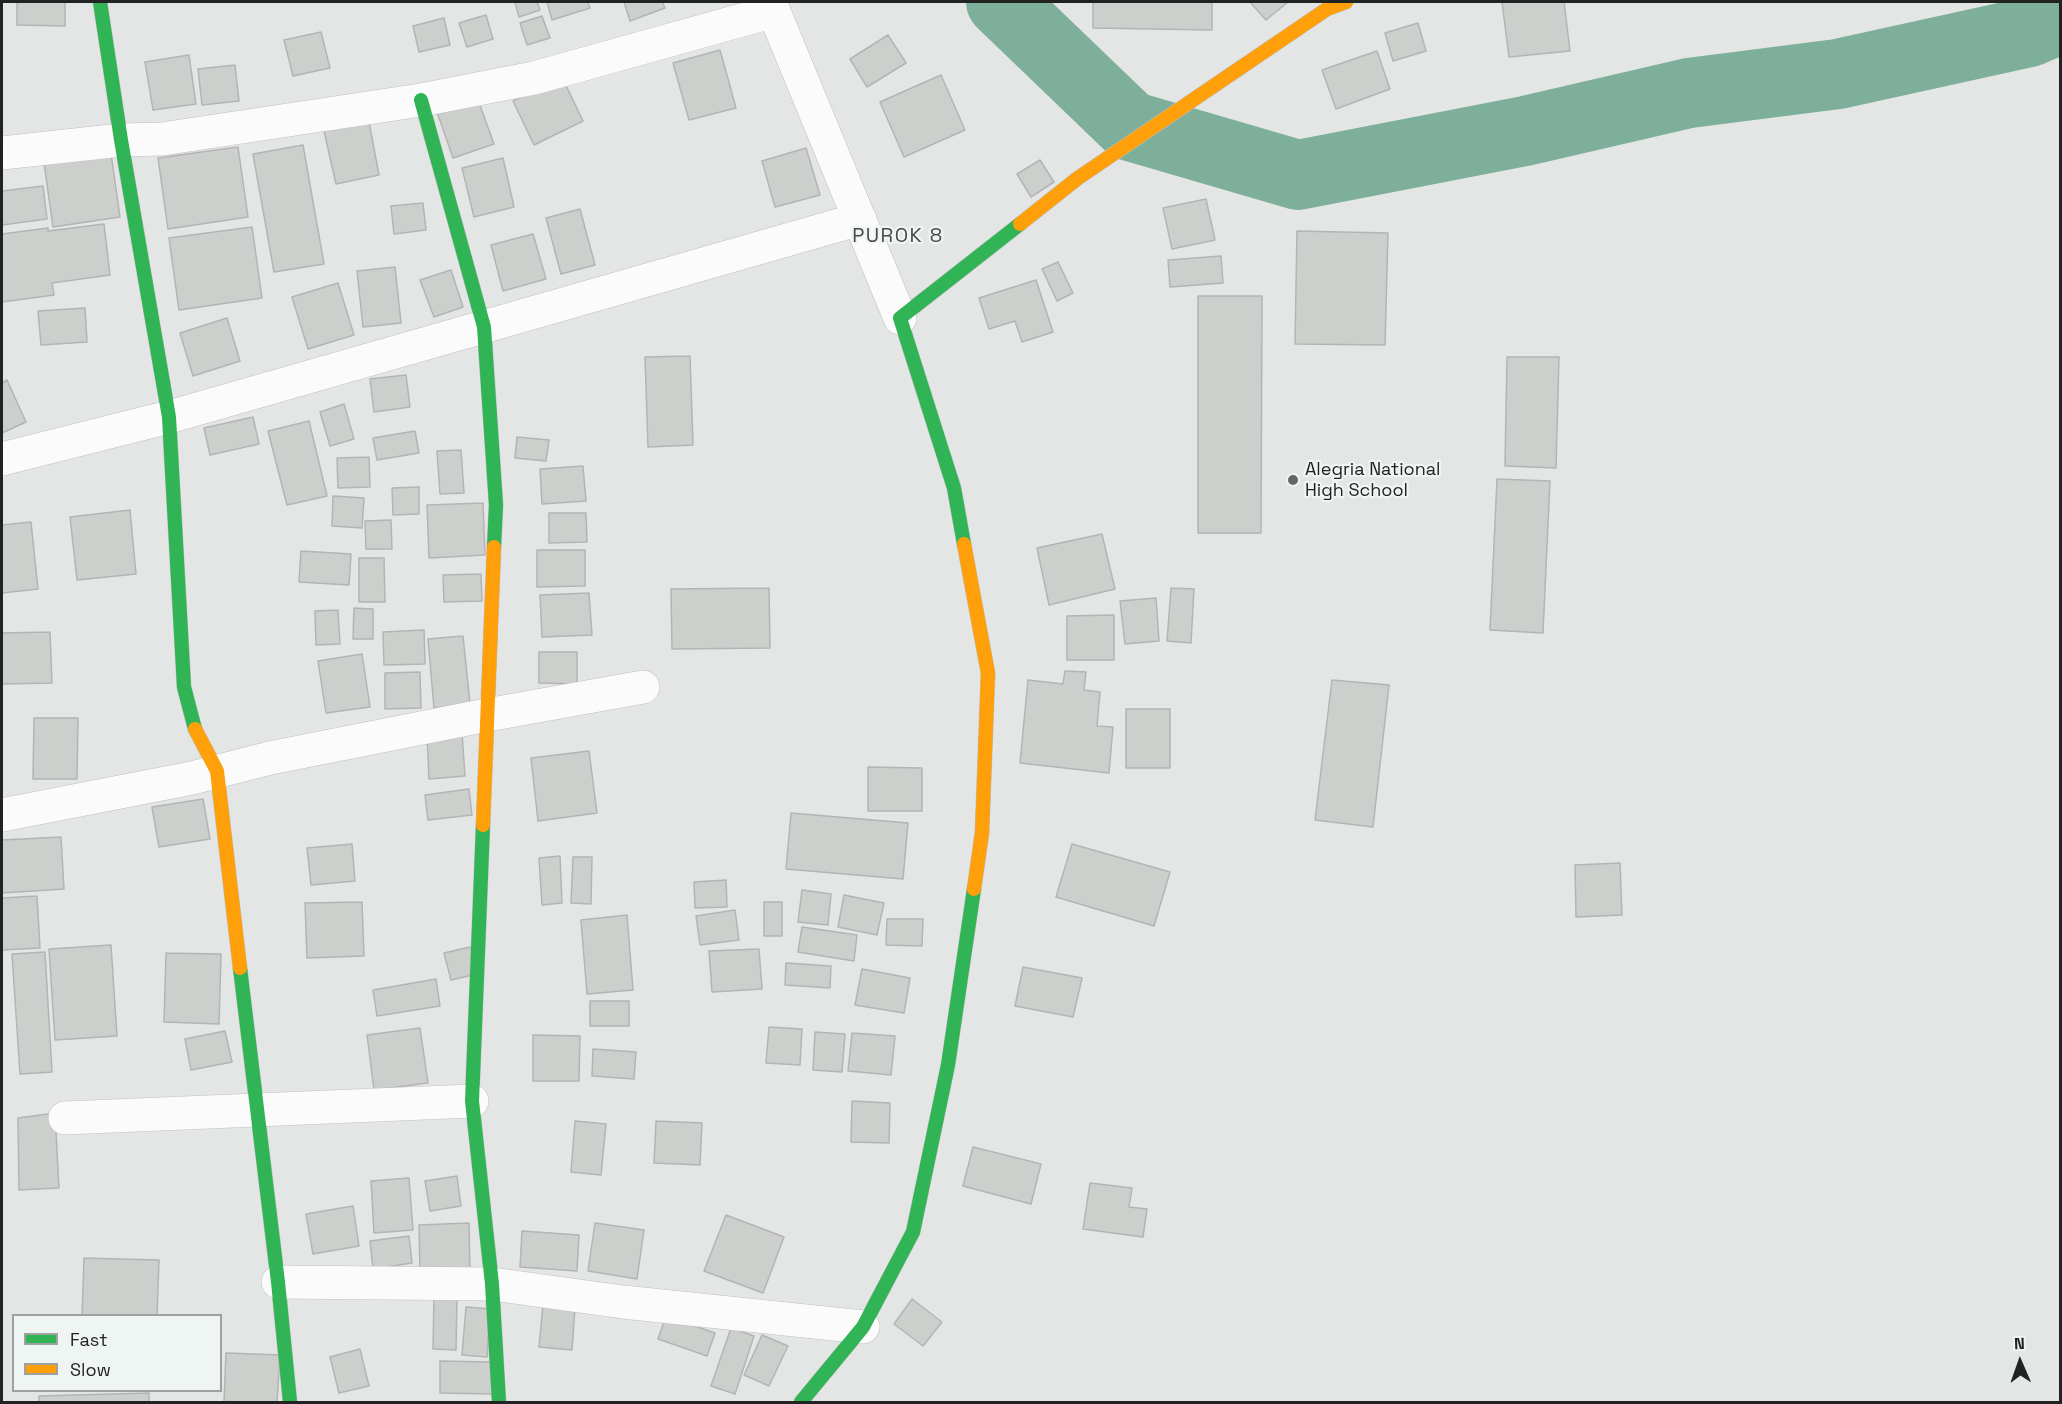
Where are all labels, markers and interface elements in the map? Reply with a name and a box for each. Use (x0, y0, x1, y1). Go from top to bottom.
district label: PUROK 8 (852, 225, 944, 249)
place label: Alegria National High School (1305, 459, 1440, 502)
marker: Alegria National High School (1286, 473, 1300, 487)
legend (12, 1314, 222, 1392)
text: Fast (70, 1328, 107, 1351)
north arrow (1990, 1332, 2050, 1392)
text: N (2014, 1333, 2025, 1354)
text: Slow (70, 1358, 111, 1381)

